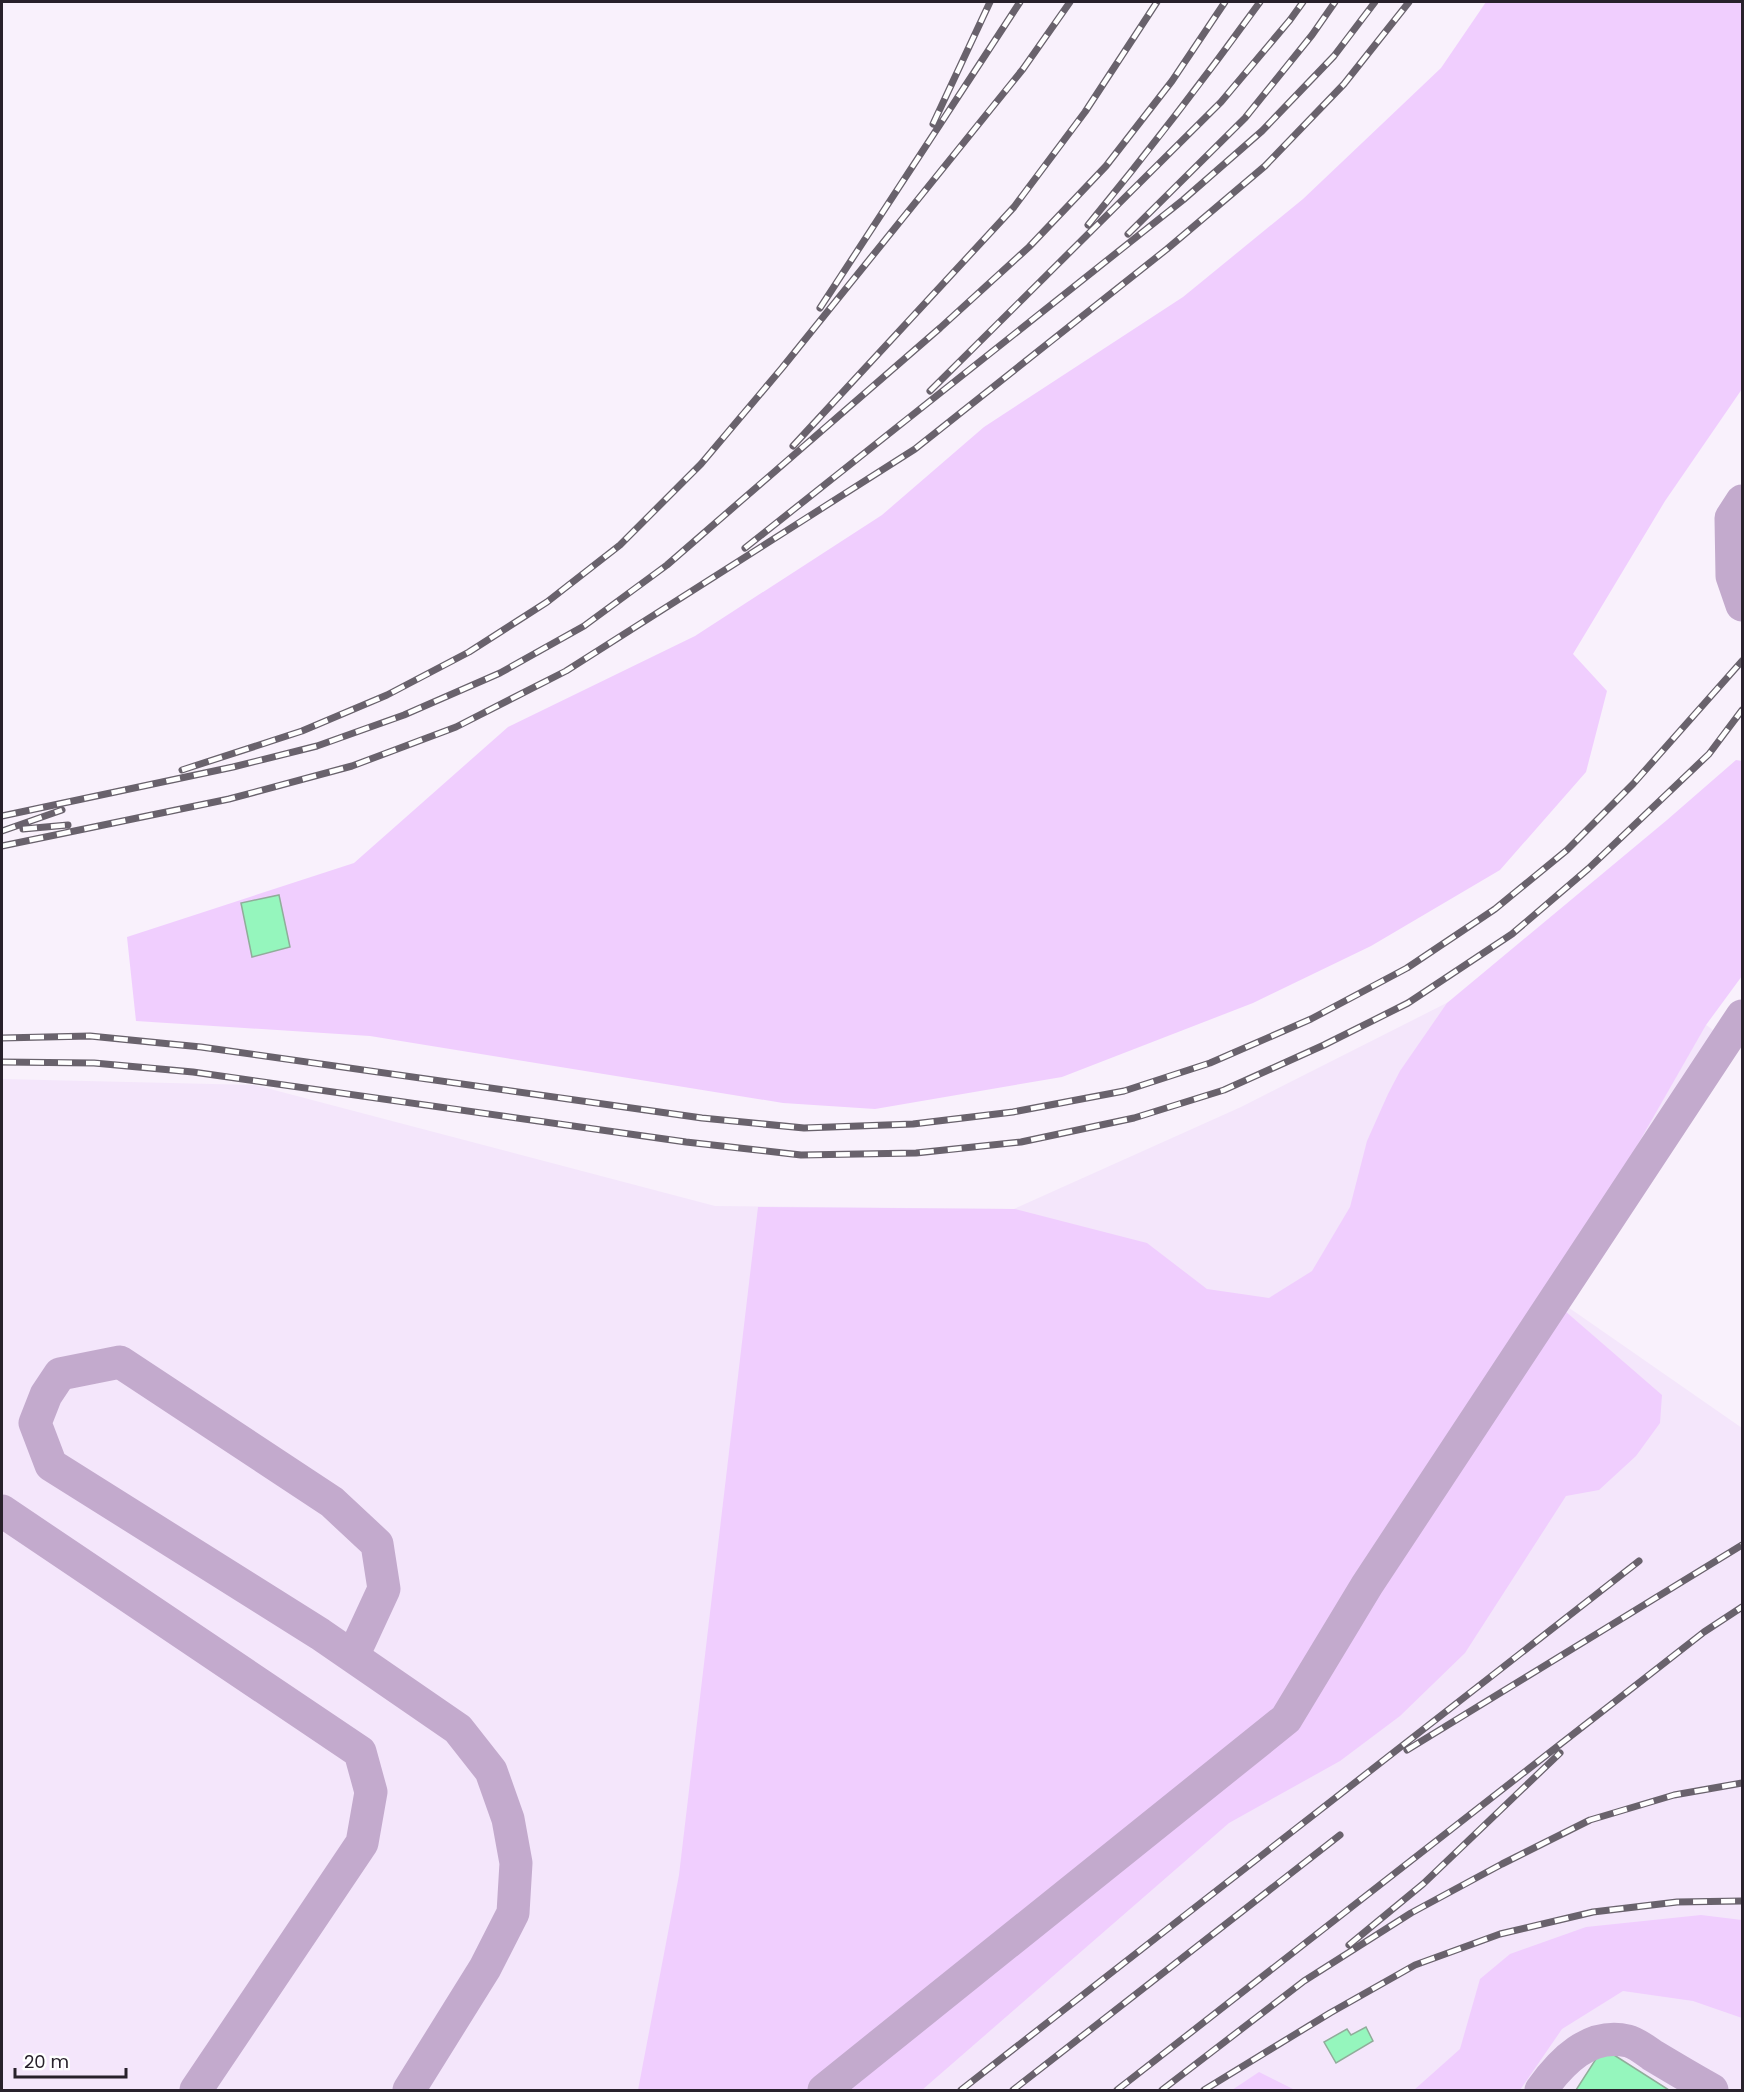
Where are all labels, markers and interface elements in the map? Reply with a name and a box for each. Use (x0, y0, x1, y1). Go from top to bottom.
scale bar (15, 2041, 126, 2079)
text: 20 m (24, 2049, 69, 2074)

